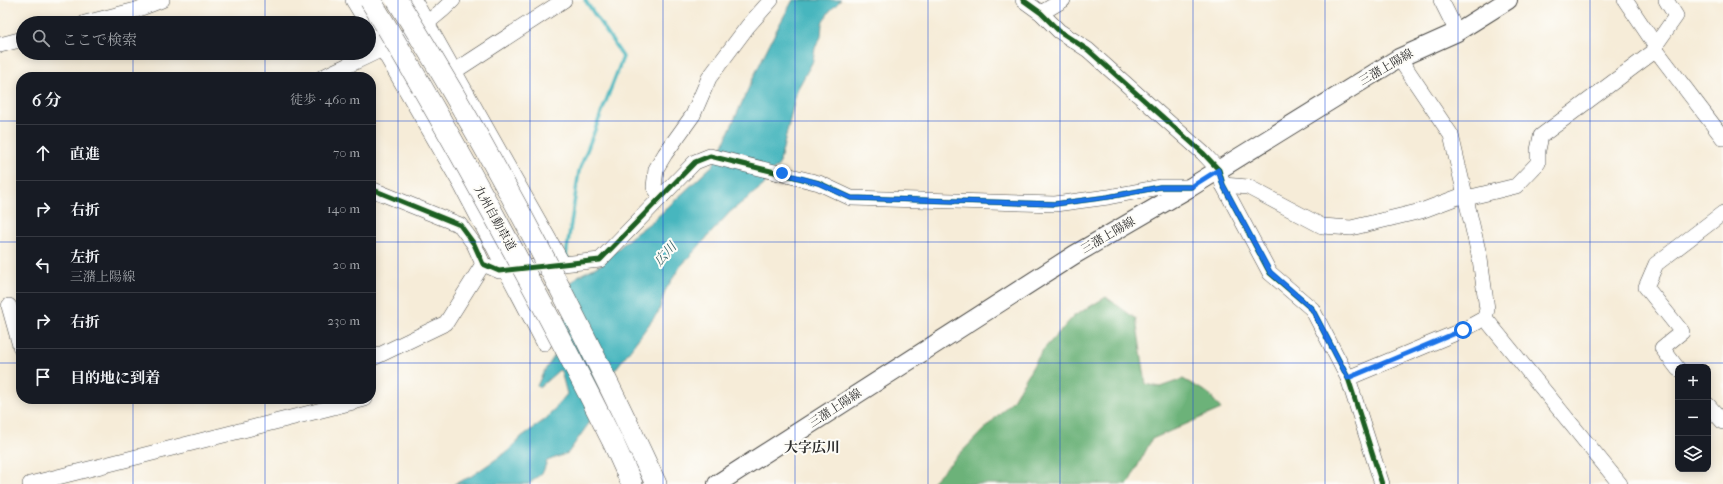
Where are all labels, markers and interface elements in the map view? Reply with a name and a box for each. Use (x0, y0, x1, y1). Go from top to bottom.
search box (16, 16, 376, 60)
icon: search (30, 27, 52, 49)
text: ここで検索 (62, 31, 137, 49)
street label: 三潴上陽線 (1357, 46, 1415, 88)
text: 6 分 (32, 90, 62, 110)
text: 徒歩 · 460 m (290, 92, 360, 107)
icon: ahead (32, 142, 54, 164)
text: 直進 (70, 145, 100, 163)
text: 70 m (333, 145, 360, 160)
route end (773, 164, 791, 182)
street label: 九州自動車道 (471, 183, 519, 253)
icon: right (32, 198, 54, 220)
text: 右折 (70, 201, 100, 219)
text: 140 m (327, 201, 360, 216)
street label: 三潴上陽線 (1079, 214, 1137, 256)
water label: 広川 (651, 238, 681, 269)
text: 左折 (70, 248, 100, 266)
icon: left (32, 254, 54, 276)
text: 20 m (333, 257, 360, 272)
text: 三潴上陽線 (70, 269, 135, 284)
icon: right (32, 310, 54, 332)
text: 右折 (70, 313, 100, 331)
text: 230 m (327, 313, 360, 328)
route start (1454, 321, 1472, 339)
map controls (1675, 364, 1711, 472)
button: + (1675, 364, 1711, 400)
icon: arrive (32, 366, 54, 388)
text: 目的地に到着 (70, 369, 160, 387)
street label: 三潴上陽線 (806, 386, 864, 430)
button: − (1675, 400, 1711, 436)
button: layers (1675, 436, 1711, 472)
district label: 大字広川 (784, 439, 840, 456)

